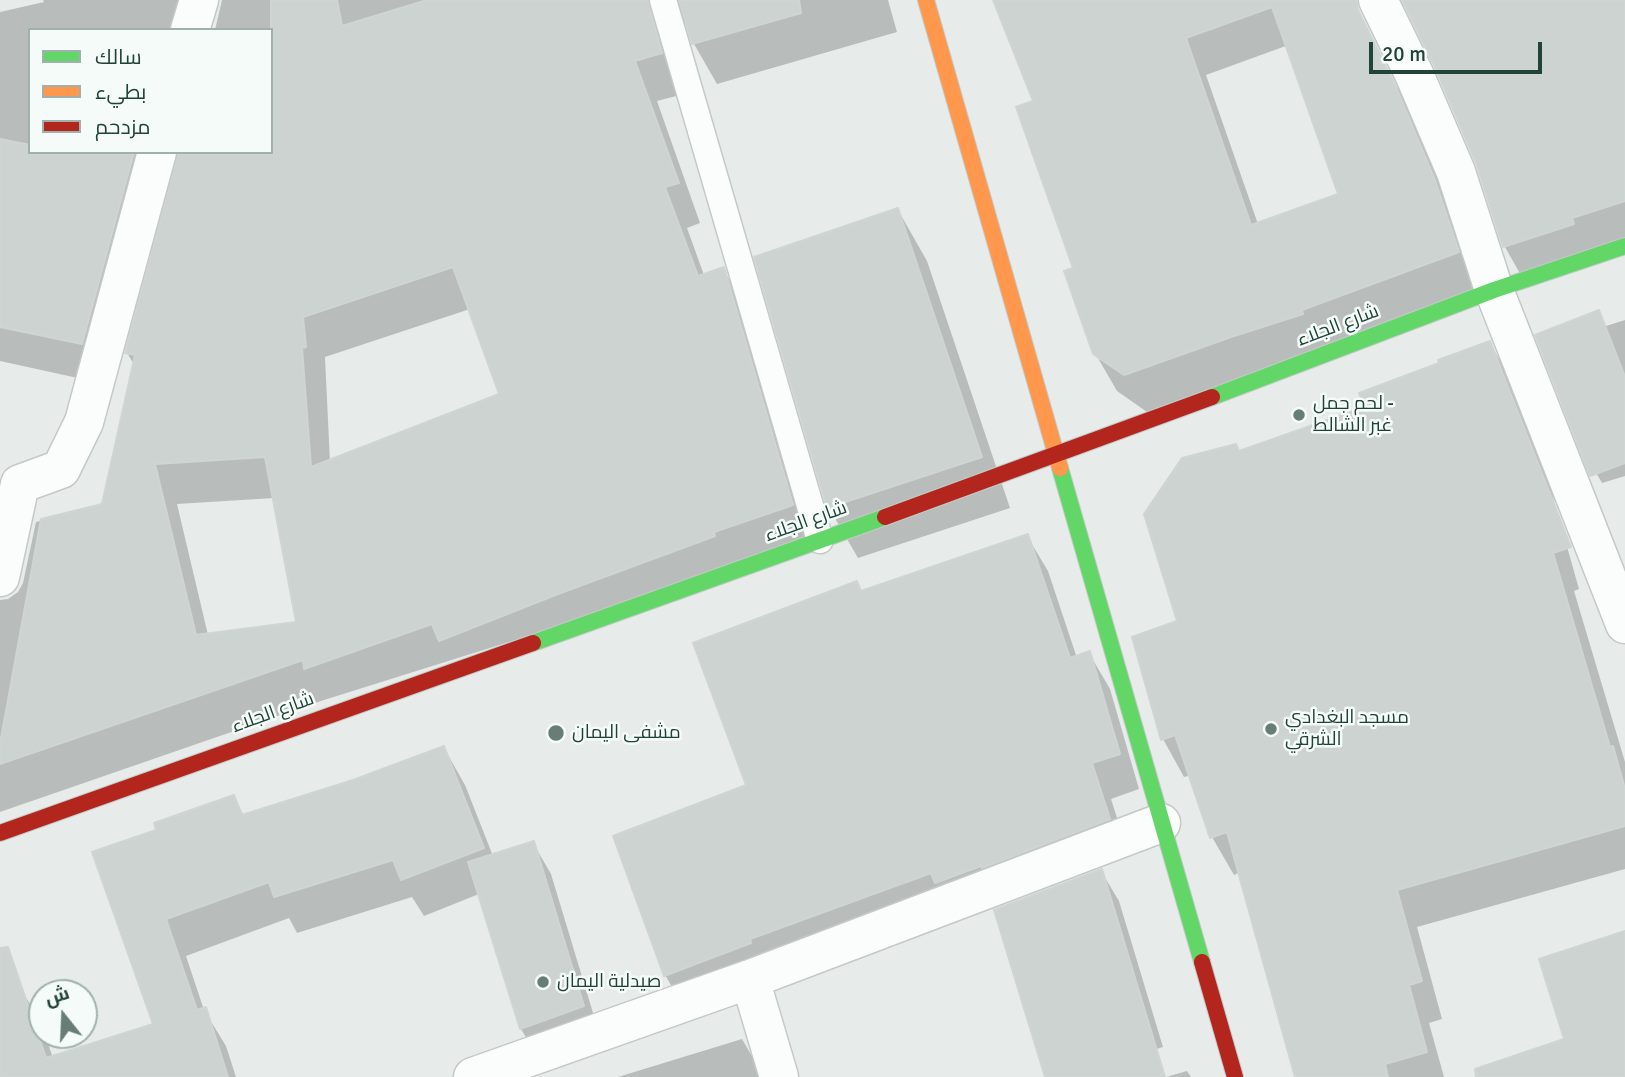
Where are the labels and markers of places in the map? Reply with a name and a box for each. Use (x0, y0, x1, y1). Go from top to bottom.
place label: لحم جمل - غبر الشالط (1313, 393, 1394, 437)
marker: لحم جمل - غبر الشالط (1291, 407, 1307, 423)
place label: مسجد البغدادي الشرقي (1285, 707, 1409, 751)
marker: مسجد البغدادي الشرقي (1263, 721, 1279, 737)
place label: مشفى اليمان (572, 722, 681, 744)
marker: مشفى اليمان (546, 723, 566, 743)
place label: صيدلية اليمان (557, 971, 661, 993)
marker: صيدلية اليمان (535, 974, 551, 990)

